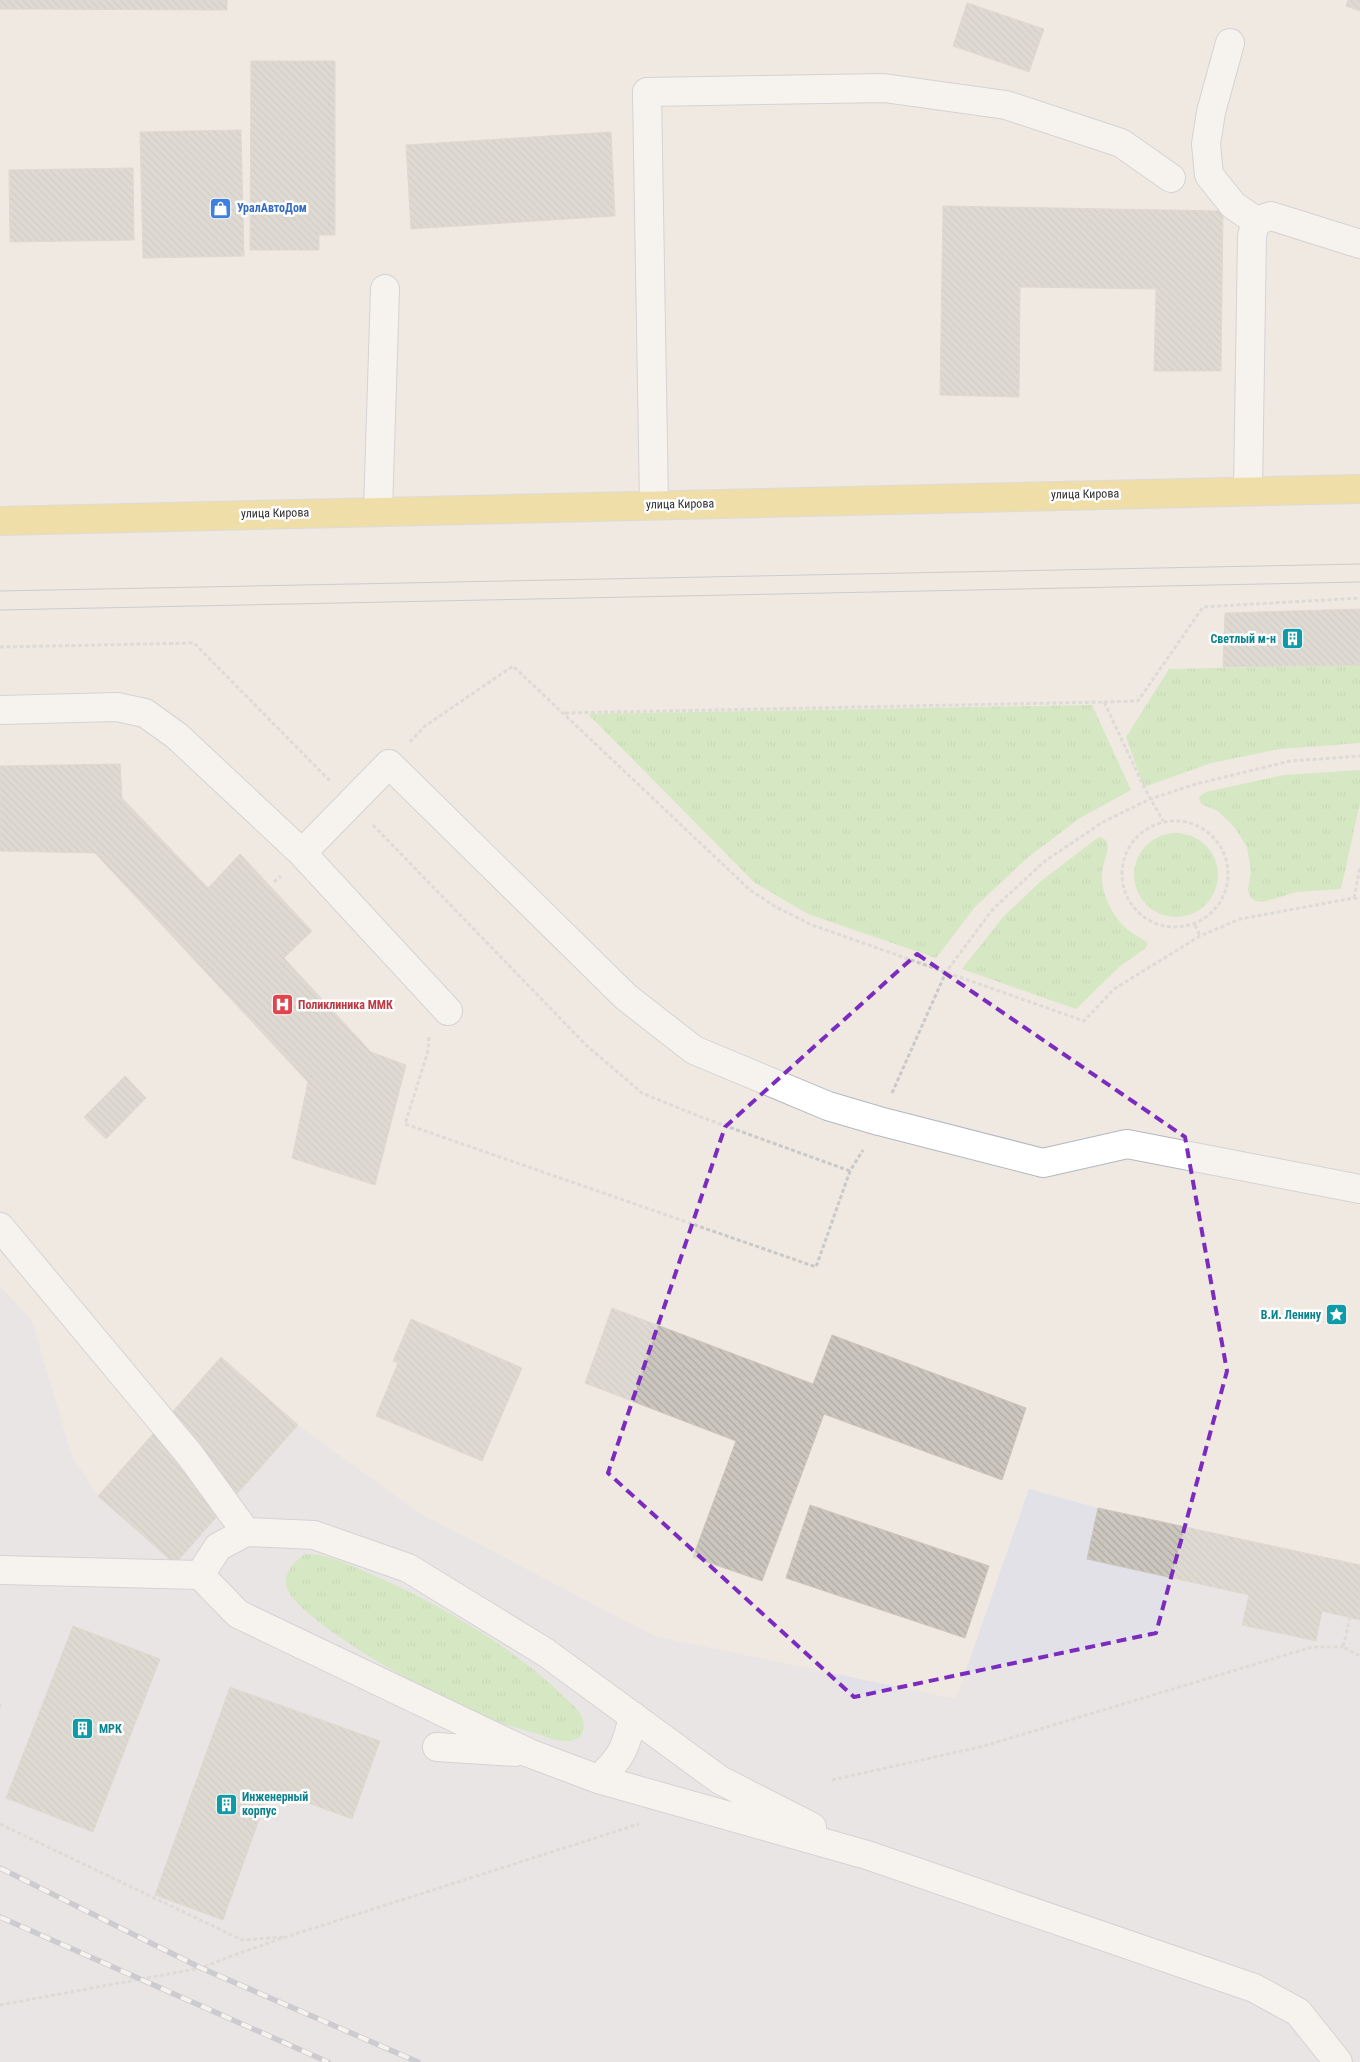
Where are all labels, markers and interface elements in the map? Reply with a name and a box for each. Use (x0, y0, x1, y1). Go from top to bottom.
shop icon: УралАвтоДом (209, 196, 233, 220)
place label: УралАвтоДом (237, 201, 307, 215)
street label: улица Кирова (1051, 486, 1119, 502)
street label: улица Кирова (646, 496, 714, 512)
street label: улица Кирова (241, 505, 309, 521)
building icon: Светлый м-н (1280, 627, 1304, 651)
place label: Светлый м-н (1210, 632, 1276, 646)
hospital icon: Поликлиника ММК (270, 993, 294, 1017)
place label: Поликлиника ММК (298, 998, 393, 1012)
place icon: В.И. Ленину (1325, 1303, 1349, 1327)
place label: В.И. Ленину (1261, 1308, 1322, 1322)
building icon: МРК (71, 1717, 95, 1741)
place label: МРК (99, 1722, 122, 1736)
place label: Инженерный корпус (242, 1790, 308, 1818)
building icon: Инженерный корпус (214, 1792, 238, 1816)

